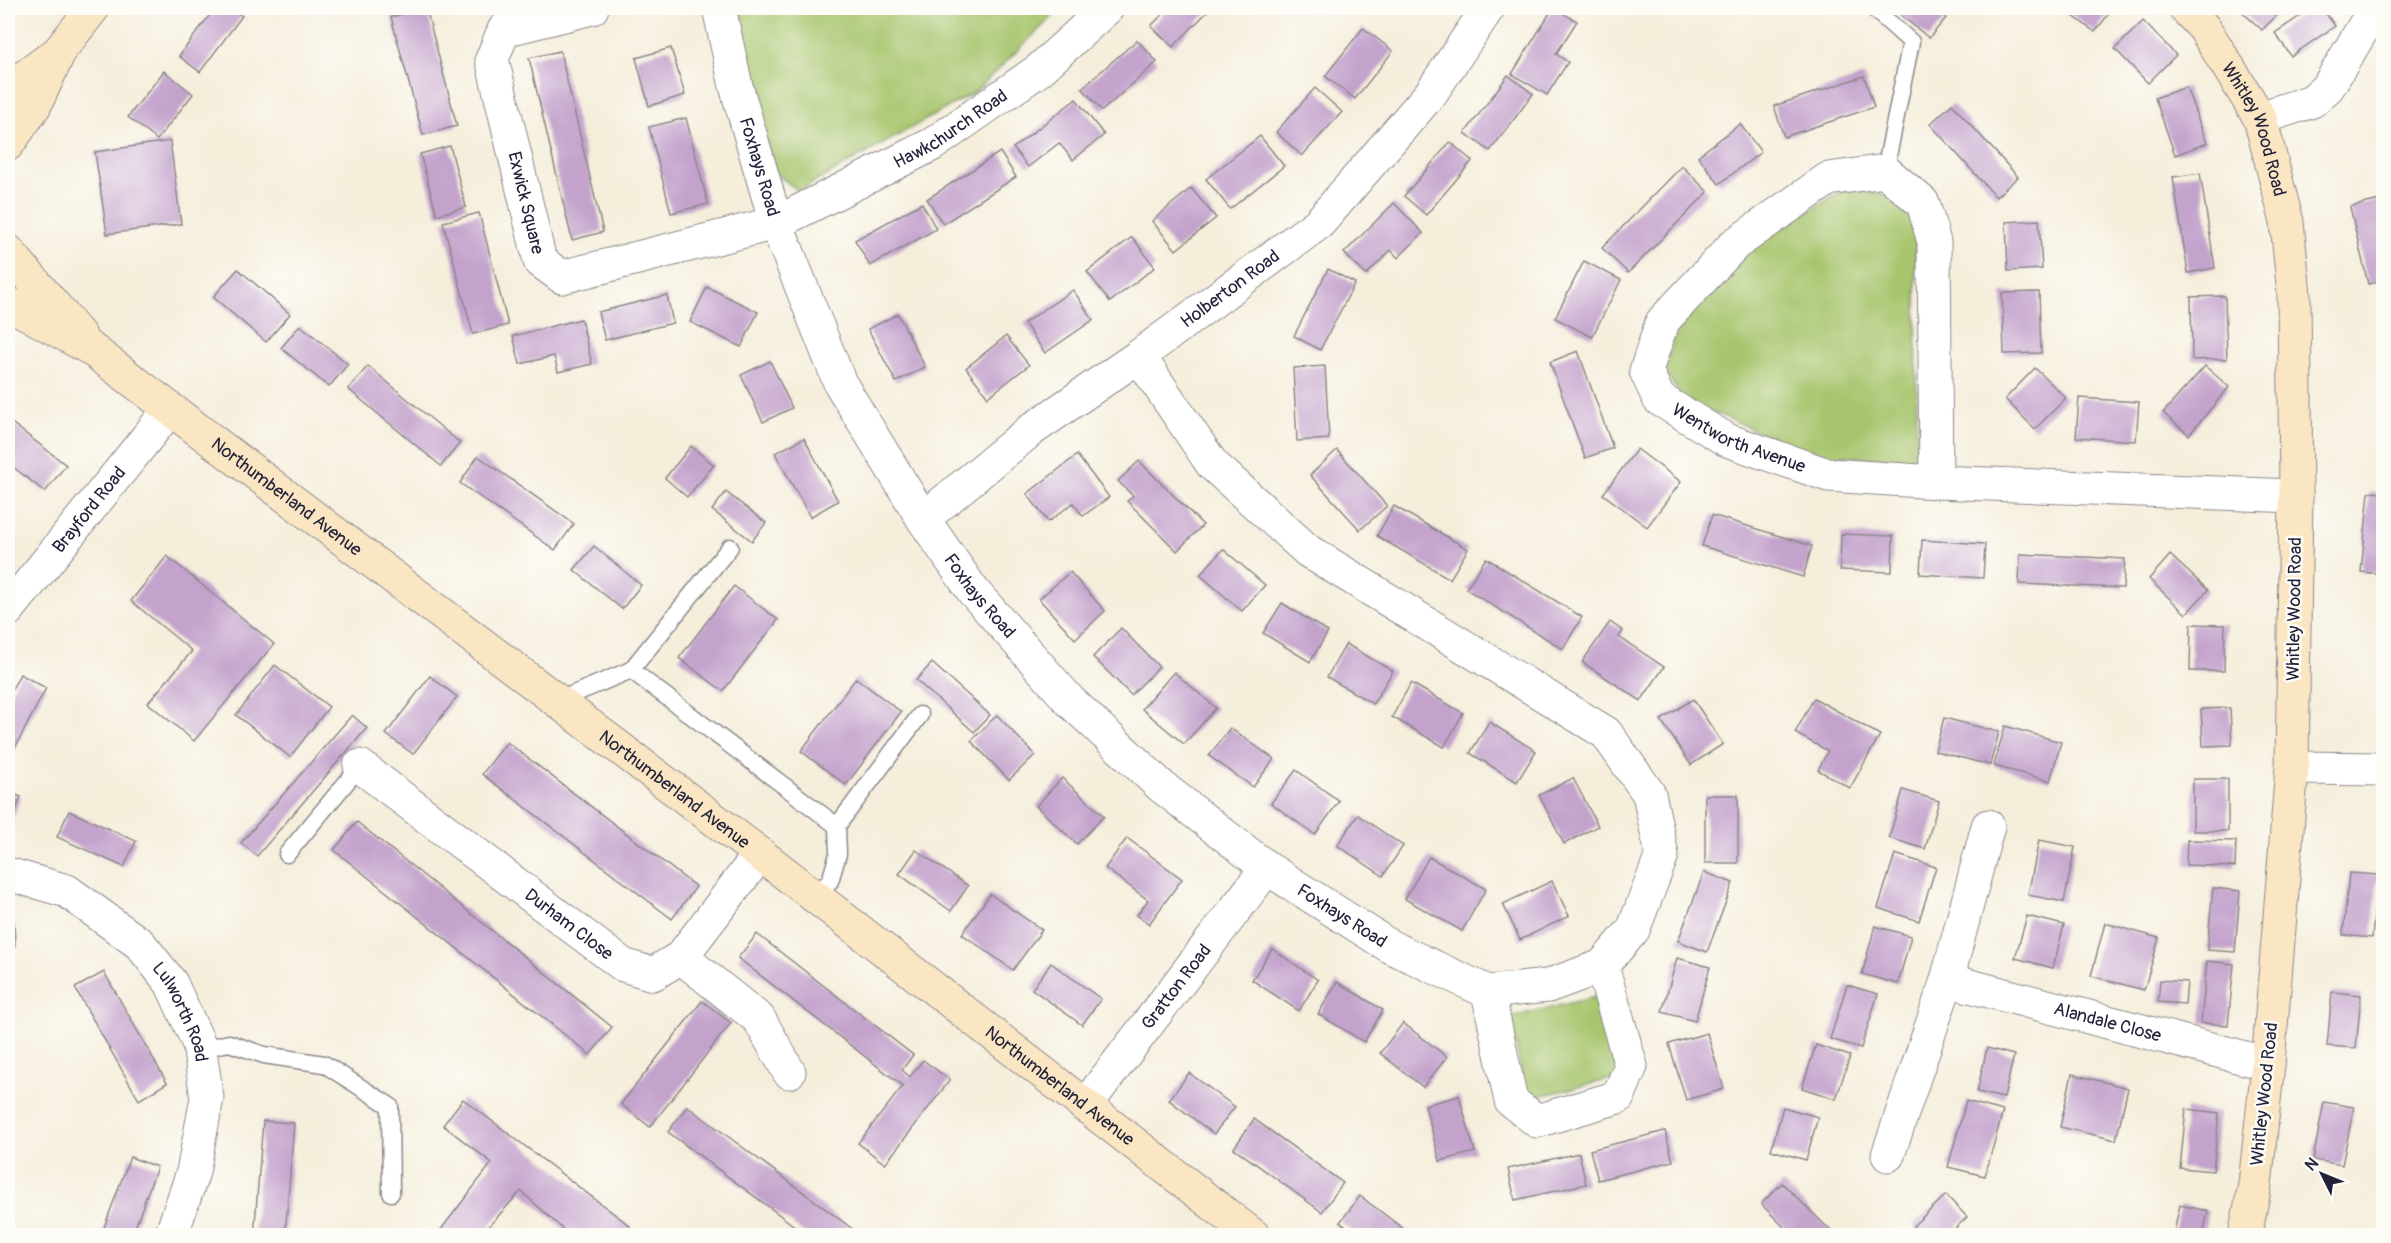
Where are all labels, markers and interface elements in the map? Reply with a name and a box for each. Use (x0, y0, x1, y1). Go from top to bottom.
street label: Whitley Wood Road (2216, 58, 2291, 199)
street label: Hawkchurch Road (890, 84, 1012, 174)
street label: Foxhays Road (734, 115, 784, 219)
street label: Exwick Square (502, 149, 549, 257)
street label: Holberton Road (1176, 245, 1284, 333)
street label: Wentworth Avenue (1668, 399, 1809, 478)
street label: Northumberland Avenue (206, 433, 366, 561)
street label: Brayford Road (48, 462, 131, 558)
street label: Whitley Wood Road (2282, 537, 2307, 681)
street label: Foxhays Road (939, 549, 1020, 643)
street label: Northumberland Avenue (594, 726, 754, 854)
street label: Foxhays Road (1292, 879, 1391, 953)
street label: Durham Close (520, 884, 618, 965)
street label: Gratton Road (1136, 940, 1217, 1035)
street label: Lulworth Road (147, 958, 212, 1063)
street label: Alandale Close (2051, 997, 2164, 1048)
street label: Northumberland Avenue (980, 1021, 1139, 1151)
street label: Whitley Wood Road (2246, 1021, 2283, 1167)
north arrow (2292, 1144, 2352, 1204)
text: N (2301, 1154, 2323, 1175)

